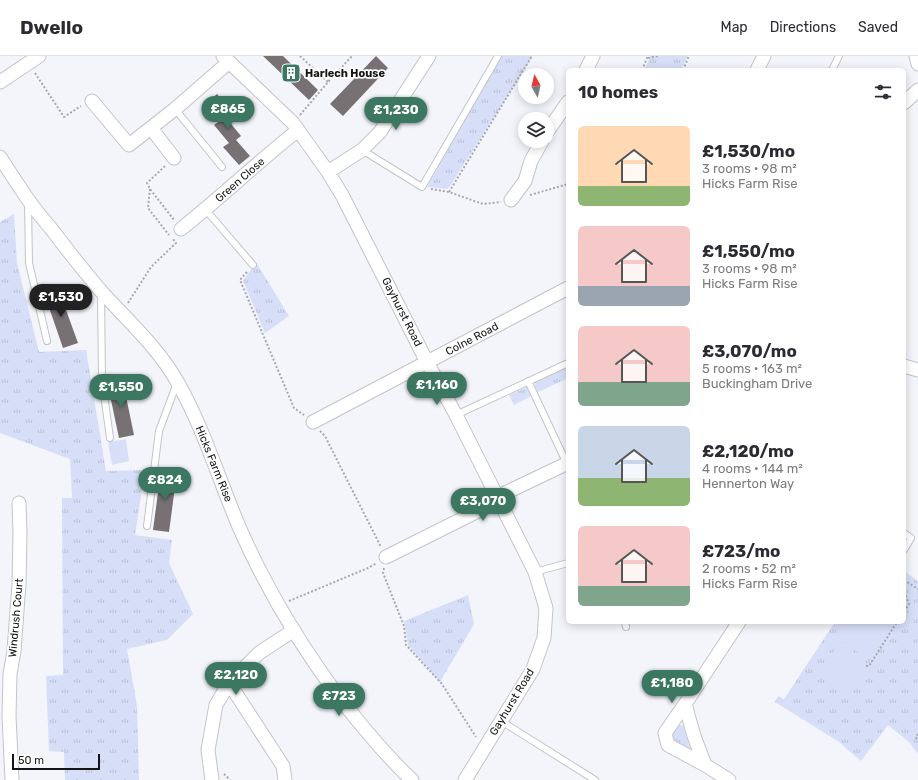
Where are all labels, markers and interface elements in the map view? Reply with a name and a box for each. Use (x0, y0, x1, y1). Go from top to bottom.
text: Dwello (20, 16, 83, 39)
text: Map (721, 19, 748, 36)
text: Directions (770, 19, 836, 36)
text: Saved (858, 19, 898, 36)
building icon: Harlech House (280, 62, 302, 84)
place label: Harlech House (305, 67, 385, 80)
north arrow (518, 68, 554, 104)
map controls (518, 68, 554, 148)
icon: filters (872, 81, 894, 103)
text: 10 homes (578, 82, 658, 102)
pin: £865 (204, 96, 252, 130)
pin: £1,230 (363, 97, 429, 131)
text: £865 (210, 101, 246, 116)
text: £1,230 (373, 102, 419, 117)
button: layers (518, 112, 554, 148)
text: £1,530/mo (702, 141, 795, 161)
icon: home (610, 142, 658, 190)
street label: Green Close (213, 155, 267, 205)
text: 3 rooms · 98 m² (702, 161, 797, 176)
text: Hicks Farm Rise (702, 176, 798, 191)
text: £1,550/mo (702, 241, 795, 261)
icon: home (610, 242, 658, 290)
text: 3 rooms · 98 m² (702, 261, 797, 276)
street label: Gayhurst Road (379, 275, 425, 349)
text: Hicks Farm Rise (702, 276, 798, 291)
pin: £1,530 (28, 284, 94, 318)
text: £1,530 (38, 289, 84, 304)
street label: Colne Road (443, 320, 501, 358)
text: £3,070/mo (702, 341, 797, 361)
icon: home (610, 342, 658, 390)
text: 5 rooms · 163 m² (702, 361, 802, 376)
pin: £1,160 (404, 372, 470, 406)
pin: £1,550 (88, 374, 154, 408)
text: Buckingham Drive (702, 376, 812, 391)
text: £1,160 (416, 377, 458, 392)
text: £1,550 (98, 379, 144, 394)
street label: Hicks Farm Rise (193, 424, 235, 504)
text: £2,120/mo (702, 441, 794, 461)
icon: home (610, 442, 658, 490)
text: 4 rooms · 144 m² (702, 461, 803, 476)
pin: £824 (141, 467, 189, 501)
text: £824 (147, 472, 183, 487)
text: Hennerton Way (702, 476, 794, 491)
pin: £3,070 (450, 488, 516, 522)
text: £3,070 (460, 493, 506, 508)
text: £723/mo (702, 541, 780, 561)
icon: home (610, 542, 658, 590)
text: 2 rooms · 52 m² (702, 561, 796, 576)
text: Hicks Farm Rise (702, 576, 798, 591)
street label: Windrush Court (6, 577, 26, 658)
pin: £2,120 (203, 662, 269, 696)
street label: Gayhurst Road (487, 666, 537, 738)
text: £2,120 (214, 667, 258, 682)
pin: £1,180 (639, 670, 705, 704)
text: £1,180 (651, 675, 693, 690)
pin: £723 (315, 683, 363, 717)
text: £723 (322, 688, 356, 703)
scale bar (12, 752, 100, 771)
text: 50 m (18, 754, 44, 767)

